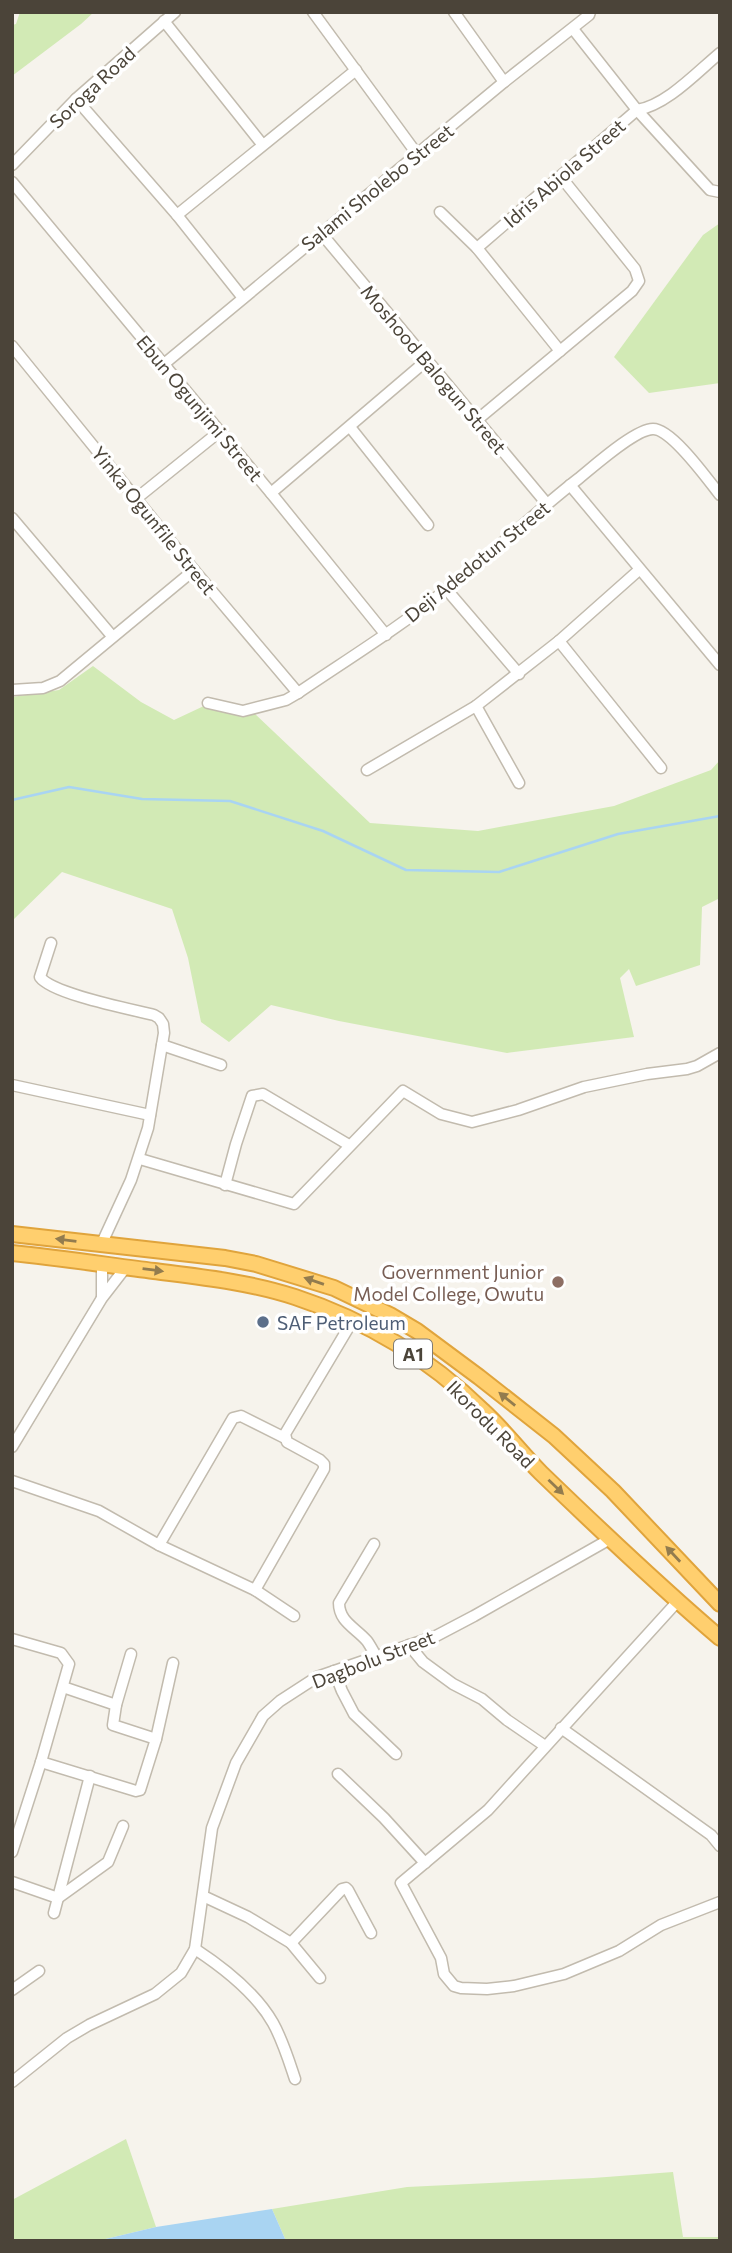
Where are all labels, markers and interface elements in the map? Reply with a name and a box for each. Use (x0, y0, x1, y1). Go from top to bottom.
street label: Soroga Road (44, 41, 140, 133)
street label: Idris Abiola Street (498, 114, 630, 232)
street label: Salami Sholebo Street (296, 118, 458, 255)
street label: Moshood Balogun Street (357, 280, 512, 458)
street label: Ebun Ogunjimi Street (132, 330, 268, 486)
street label: Yinka Ogunfile Street (87, 441, 221, 599)
street label: Deji Adedotun Street (400, 495, 554, 627)
one-way arrow (55, 1235, 77, 1246)
place label: Government Junior Model College, Owutu (353, 1260, 544, 1305)
one-way arrow (142, 1265, 164, 1276)
marker: Government Junior Model College, Owutu (550, 1274, 566, 1290)
one-way arrow (303, 1275, 324, 1286)
place label: SAF Petroleum (277, 1311, 406, 1334)
marker: SAF Petroleum (255, 1314, 271, 1330)
road number: A1 (394, 1339, 432, 1368)
street label: Ikorodu Road (442, 1375, 540, 1473)
one-way arrow (498, 1391, 516, 1406)
one-way arrow (547, 1479, 564, 1495)
one-way arrow (665, 1546, 681, 1563)
street label: Dagbolu Street (308, 1625, 438, 1693)

